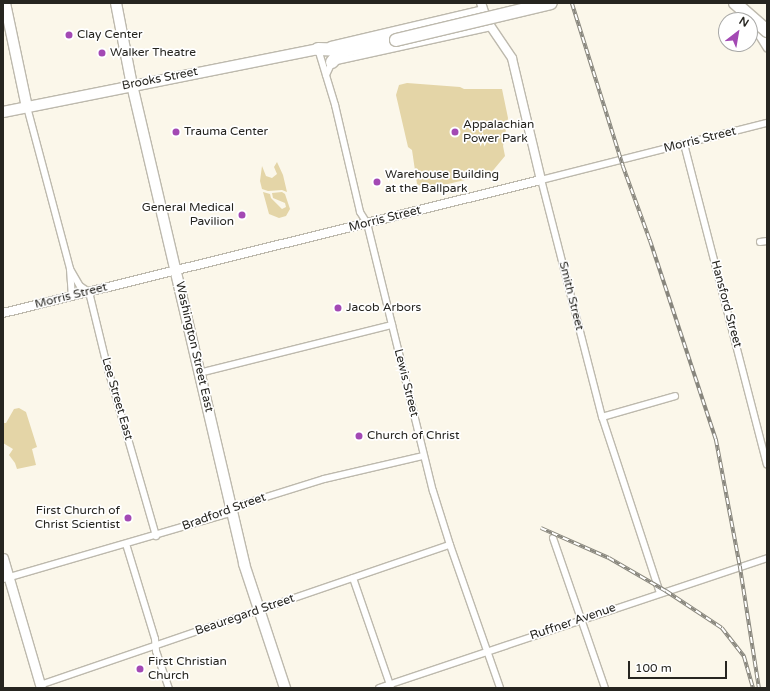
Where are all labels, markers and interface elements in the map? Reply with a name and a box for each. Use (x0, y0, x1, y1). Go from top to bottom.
north arrow (718, 12, 758, 52)
text: N (737, 14, 751, 30)
place label: Clay Center (77, 28, 143, 42)
marker: Clay Center (64, 30, 74, 40)
place label: Walker Theatre (110, 46, 196, 60)
marker: Walker Theatre (97, 48, 107, 58)
street label: Brooks Street (121, 65, 199, 93)
place label: Appalachian Power Park (463, 118, 534, 146)
street label: Morris Street (662, 124, 738, 156)
place label: Trauma Center (184, 125, 268, 139)
marker: Trauma Center (171, 127, 181, 137)
marker: Appalachian Power Park (450, 127, 460, 137)
place label: Warehouse Building at the Ballpark (385, 168, 499, 196)
marker: Warehouse Building at the Ballpark (372, 177, 382, 187)
place label: General Medical Pavilion (142, 201, 234, 229)
street label: Morris Street (347, 203, 423, 235)
marker: General Medical Pavilion (237, 210, 247, 220)
street label: Hansford Street (707, 259, 745, 349)
street label: Smith Street (555, 260, 587, 332)
street label: Morris Street (33, 280, 109, 312)
street label: Washington Street East (172, 280, 216, 414)
place label: Jacob Arbors (346, 301, 421, 315)
marker: Jacob Arbors (333, 303, 343, 313)
street label: Lewis Street (391, 348, 421, 418)
street label: Lee Street East (98, 356, 136, 442)
place label: Church of Christ (367, 429, 460, 443)
marker: Church of Christ (354, 431, 364, 441)
street label: Bradford Street (180, 490, 268, 534)
place label: First Church of Christ Scientist (35, 504, 120, 532)
marker: First Church of Christ Scientist (123, 513, 133, 523)
street label: Beauregard Street (193, 591, 297, 639)
street label: Ruffner Avenue (528, 601, 618, 643)
scale bar (630, 653, 729, 679)
place label: First Christian Church (148, 655, 227, 683)
text: 100 m (635, 661, 672, 675)
marker: First Christian Church (135, 664, 145, 674)

